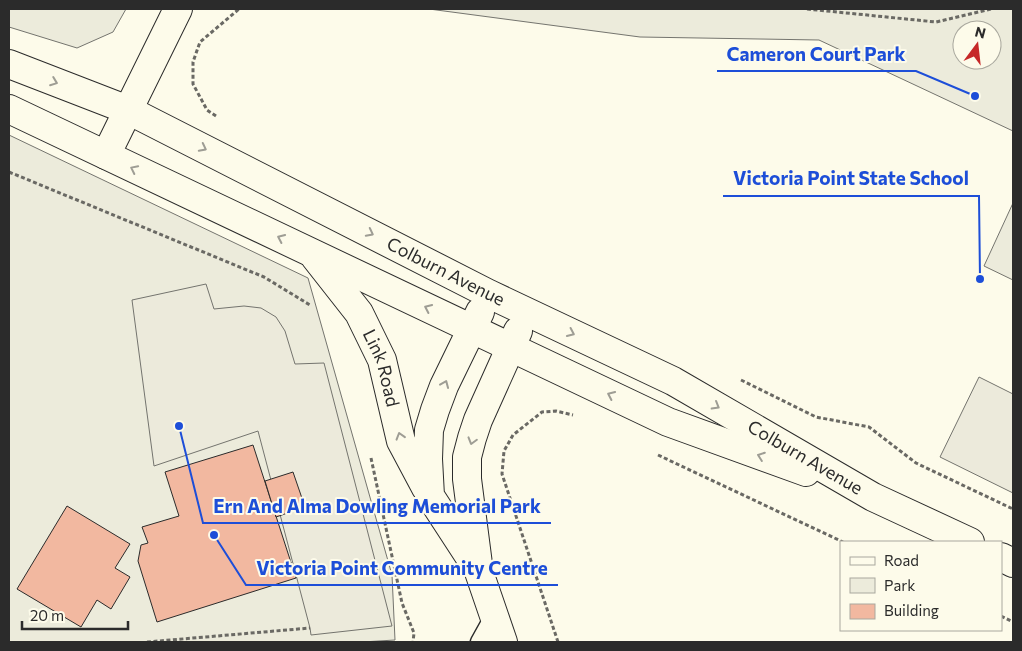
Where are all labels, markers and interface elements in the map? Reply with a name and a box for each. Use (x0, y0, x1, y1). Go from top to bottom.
north arrow (952, 20, 1002, 70)
text: N (973, 22, 988, 42)
callout: Cameron Court Park (717, 37, 916, 71)
text: Cameron Court Park (727, 42, 906, 65)
one-way arrow (50, 76, 58, 86)
one-way arrow (197, 142, 206, 152)
callout: Victoria Point State School (723, 162, 979, 196)
one-way arrow (130, 165, 139, 175)
text: Victoria Point State School (733, 166, 969, 189)
one-way arrow (364, 227, 373, 237)
street label: Colburn Avenue (383, 232, 509, 310)
one-way arrow (277, 234, 286, 245)
one-way arrow (424, 304, 433, 314)
street label: Link Road (359, 325, 405, 409)
one-way arrow (566, 327, 575, 337)
one-way arrow (439, 380, 450, 389)
one-way arrow (607, 391, 616, 401)
one-way arrow (711, 400, 720, 410)
street label: Colburn Avenue (744, 415, 867, 499)
one-way arrow (396, 433, 406, 441)
one-way arrow (467, 436, 477, 444)
one-way arrow (757, 452, 766, 462)
callout: Ern And Alma Dowling Memorial Park (203, 489, 551, 523)
text: Ern And Alma Dowling Memorial Park (213, 494, 541, 517)
legend (840, 541, 1002, 631)
callout: Victoria Point Community Centre (246, 551, 558, 585)
text: Road (884, 551, 919, 569)
text: Victoria Point Community Centre (256, 556, 548, 579)
text: Park (884, 576, 915, 594)
scale bar (22, 598, 129, 630)
text: Building (884, 601, 939, 619)
text: 20 m (30, 606, 64, 624)

